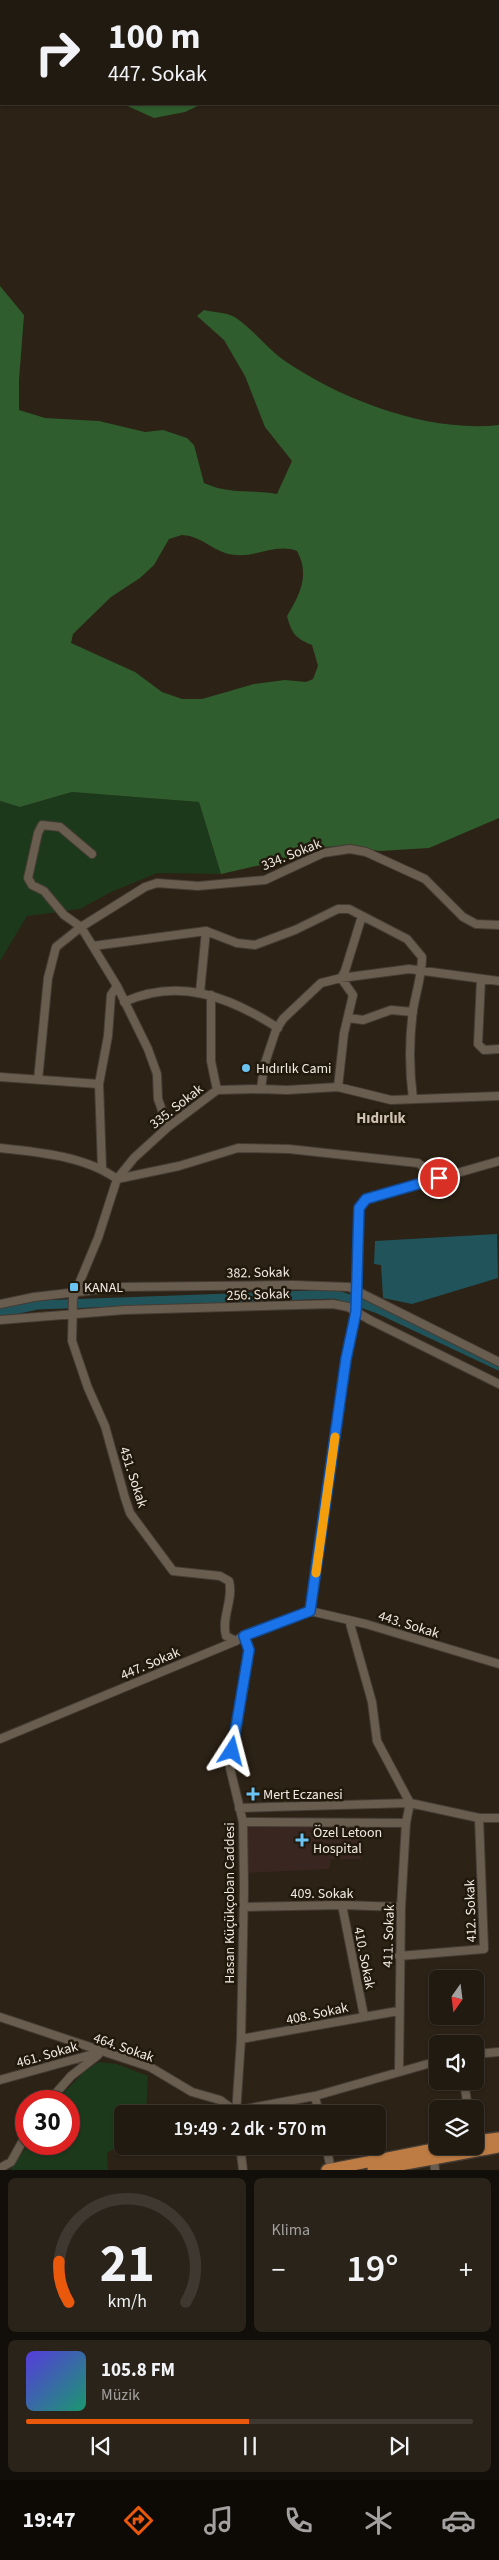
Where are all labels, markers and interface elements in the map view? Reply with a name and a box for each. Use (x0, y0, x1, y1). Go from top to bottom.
text: 100 m (108, 12, 200, 62)
icon: right (25, 20, 90, 85)
text: 447. Sokak (108, 58, 207, 90)
street label: 334. Sokak (258, 834, 324, 876)
place label: Hıdırlık Cami (256, 1059, 332, 1079)
marker: Hıdırlık Cami (240, 1062, 252, 1074)
street label: 335. Sokak (146, 1079, 208, 1134)
district label: Hıdırlık (356, 1108, 407, 1129)
pin (418, 1157, 460, 1199)
icon: arrive (425, 1164, 453, 1192)
street label: 382. Sokak (226, 1262, 290, 1284)
place label: KANAL (84, 1278, 123, 1298)
marker: KANAL (68, 1281, 80, 1293)
street label: 256. Sokak (226, 1284, 290, 1306)
street label: 451. Sokak (114, 1444, 152, 1510)
street label: 443. Sokak (376, 1606, 442, 1644)
street label: 447. Sokak (117, 1642, 183, 1685)
position arrow (205, 1724, 257, 1776)
place label: Mert Eczanesi (263, 1785, 343, 1805)
marker: Mert Eczanesi (247, 1788, 259, 1800)
street label: Hasan Küçükçoban Caddesi (220, 1822, 240, 1984)
place label: Özel Letoon Hospital (313, 1823, 382, 1859)
marker: Özel Letoon Hospital (295, 1833, 309, 1847)
street label: 412. Sokak (460, 1879, 482, 1943)
street label: 409. Sokak (291, 1884, 354, 1904)
street label: 411. Sokak (378, 1904, 400, 1968)
street label: 410. Sokak (348, 1925, 380, 1991)
north arrow (429, 1970, 484, 2025)
map controls (429, 1970, 484, 2155)
street label: 408. Sokak (284, 1998, 350, 2030)
street label: 464. Sokak (91, 2028, 157, 2068)
button: sound (429, 2035, 484, 2090)
street label: 461. Sokak (14, 2037, 80, 2073)
speed limit sign: 30 (15, 2090, 80, 2155)
button: layers (429, 2100, 484, 2155)
text: 19:49 · 2 dk · 570 m (173, 2116, 327, 2143)
text: Klima (272, 2219, 310, 2241)
text: 21 (99, 2228, 154, 2302)
text: 19° (346, 2242, 398, 2296)
text: − (272, 2250, 285, 2290)
text: + (459, 2250, 473, 2290)
text: km/h (107, 2289, 147, 2314)
text: 105.8 FM (101, 2357, 175, 2384)
text: Müzik (101, 2384, 140, 2406)
icon: previous (87, 2432, 115, 2460)
icon: pause (236, 2432, 264, 2460)
icon: next (385, 2432, 413, 2460)
icon: directions (121, 2503, 156, 2538)
icon: music (201, 2503, 236, 2538)
icon: phone (281, 2503, 316, 2538)
icon: climate (361, 2503, 396, 2538)
icon: car (441, 2503, 476, 2538)
text: 19:47 (23, 2504, 76, 2536)

